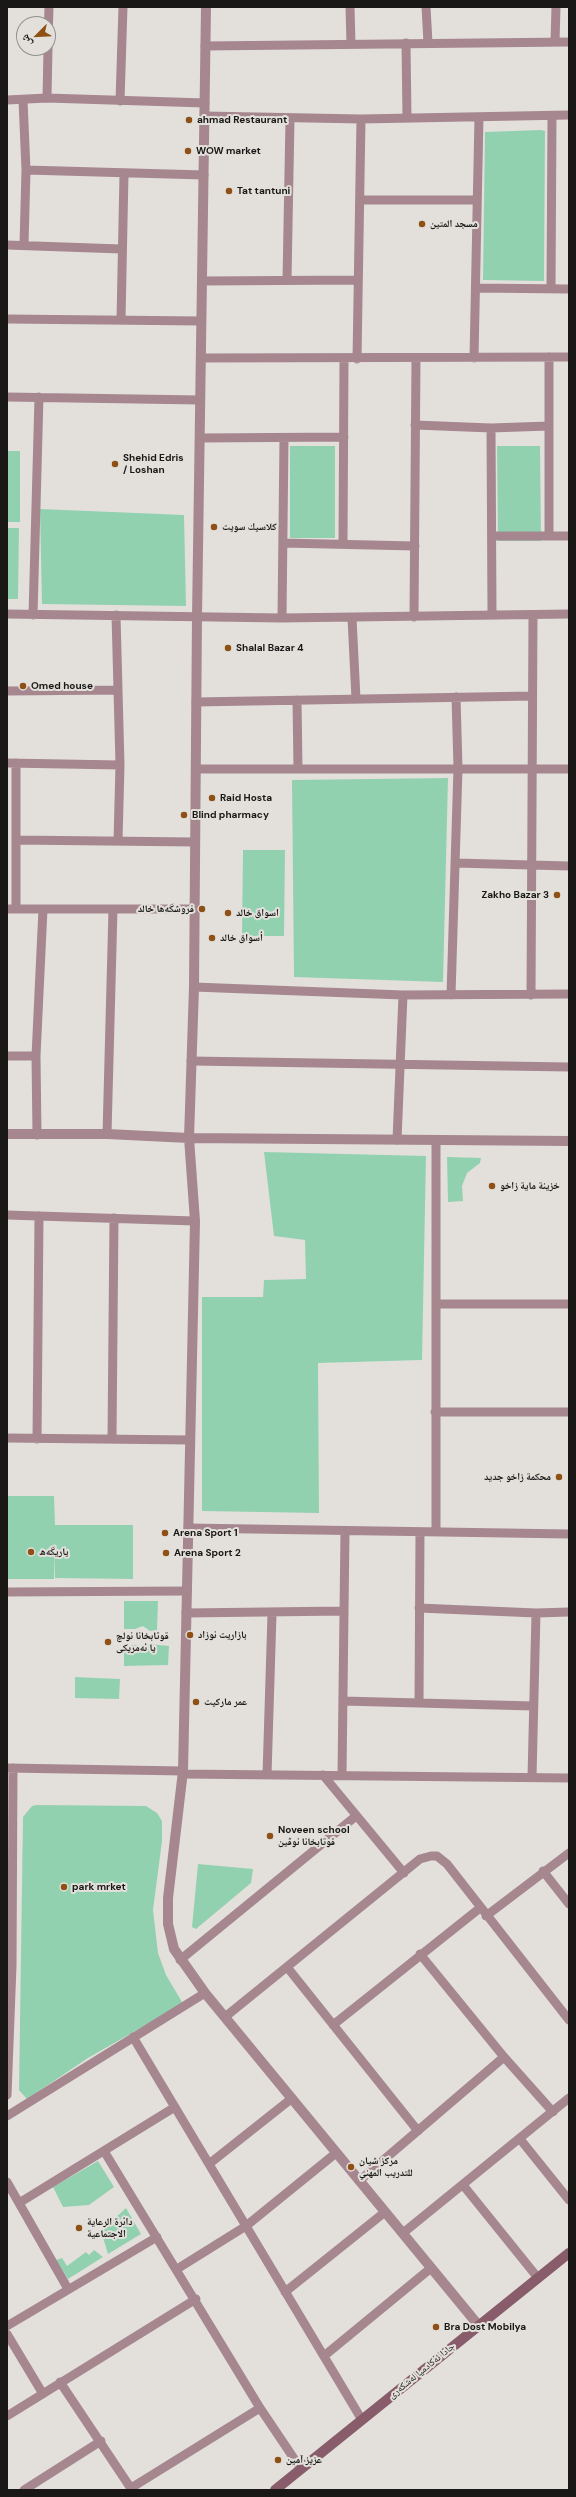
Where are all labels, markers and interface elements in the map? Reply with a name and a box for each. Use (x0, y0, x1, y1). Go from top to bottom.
north arrow (16, 16, 56, 56)
text: ش (17, 32, 35, 49)
place label: ahmad Restaurant (197, 114, 287, 126)
marker: ahmad Restaurant (184, 115, 194, 125)
place label: WOW market (196, 145, 261, 157)
marker: WOW market (183, 146, 193, 156)
place label: Tat tantuni (237, 185, 290, 197)
marker: Tat tantuni (224, 186, 234, 196)
place label: مسجد المتين (430, 218, 478, 230)
marker: مسجد المتين (417, 219, 427, 229)
place label: Shehid Edris / Loshan (123, 452, 184, 476)
marker: Shehid Edris / Loshan (110, 459, 120, 469)
place label: كلاسيك سويت (222, 521, 277, 533)
marker: كلاسيك سويت (209, 522, 219, 532)
place label: Shalal Bazar 4 (236, 642, 304, 654)
marker: Shalal Bazar 4 (223, 643, 233, 653)
place label: Omed house (31, 680, 93, 692)
marker: Omed house (18, 681, 28, 691)
place label: Raid Hosta (220, 792, 272, 804)
marker: Raid Hosta (207, 793, 217, 803)
place label: Blind pharmacy (192, 809, 269, 821)
marker: Blind pharmacy (179, 810, 189, 820)
place label: Zakho Bazar 3 (481, 889, 549, 901)
marker: Zakho Bazar 3 (552, 890, 562, 900)
place label: فروشگەها خالد (138, 903, 194, 915)
marker: فروشگەها خالد (197, 904, 207, 914)
place label: اسواق خالد (236, 907, 279, 919)
marker: اسواق خالد (223, 908, 233, 918)
place label: أسواق خالد (220, 932, 263, 944)
marker: أسواق خالد (207, 933, 217, 943)
place label: خزينة ماية زاخو (500, 1180, 560, 1192)
marker: خزينة ماية زاخو (487, 1181, 497, 1191)
place label: محكمة زاخو جديد (484, 1471, 551, 1483)
marker: محكمة زاخو جديد (554, 1472, 564, 1482)
place label: Arena Sport 1 (173, 1527, 238, 1539)
marker: Arena Sport 1 (160, 1528, 170, 1538)
place label: یاریگه‌ه (39, 1546, 69, 1558)
marker: یاریگه‌ه (26, 1547, 36, 1557)
place label: Arena Sport 2 (174, 1547, 241, 1559)
marker: Arena Sport 2 (161, 1548, 171, 1558)
place label: بازاريت نوزاد (198, 1629, 247, 1641)
place label: قوتابخانا نولچ يا ئەمريكى (116, 1630, 169, 1654)
marker: بازاريت نوزاد (185, 1630, 195, 1640)
marker: قوتابخانا نولچ يا ئەمريكى (103, 1637, 113, 1647)
place label: عمر ماركيت (204, 1696, 247, 1708)
marker: عمر ماركيت (191, 1697, 201, 1707)
place label: Noveen school قوتابخانا نوڤين (278, 1824, 350, 1848)
marker: Noveen school قوتابخانا نوڤين (265, 1831, 275, 1841)
place label: park mrket (72, 1881, 126, 1893)
marker: park mrket (59, 1882, 69, 1892)
place label: مركز شيان للتدريب المهني (359, 2155, 413, 2178)
marker: مركز شيان للتدريب المهني (346, 2162, 356, 2172)
place label: دائرة الرعاية الاجتماعية (87, 2216, 133, 2240)
marker: دائرة الرعاية الاجتماعية (74, 2223, 84, 2233)
place label: Bra Dost Mobilya (444, 2321, 526, 2333)
marker: Bra Dost Mobilya (431, 2322, 441, 2332)
street label: جادا ئه‌كادميا له‌شكه‌رى (386, 2341, 458, 2401)
place label: عزيز آمين (286, 2454, 322, 2466)
marker: عزيز آمين (273, 2455, 283, 2465)

